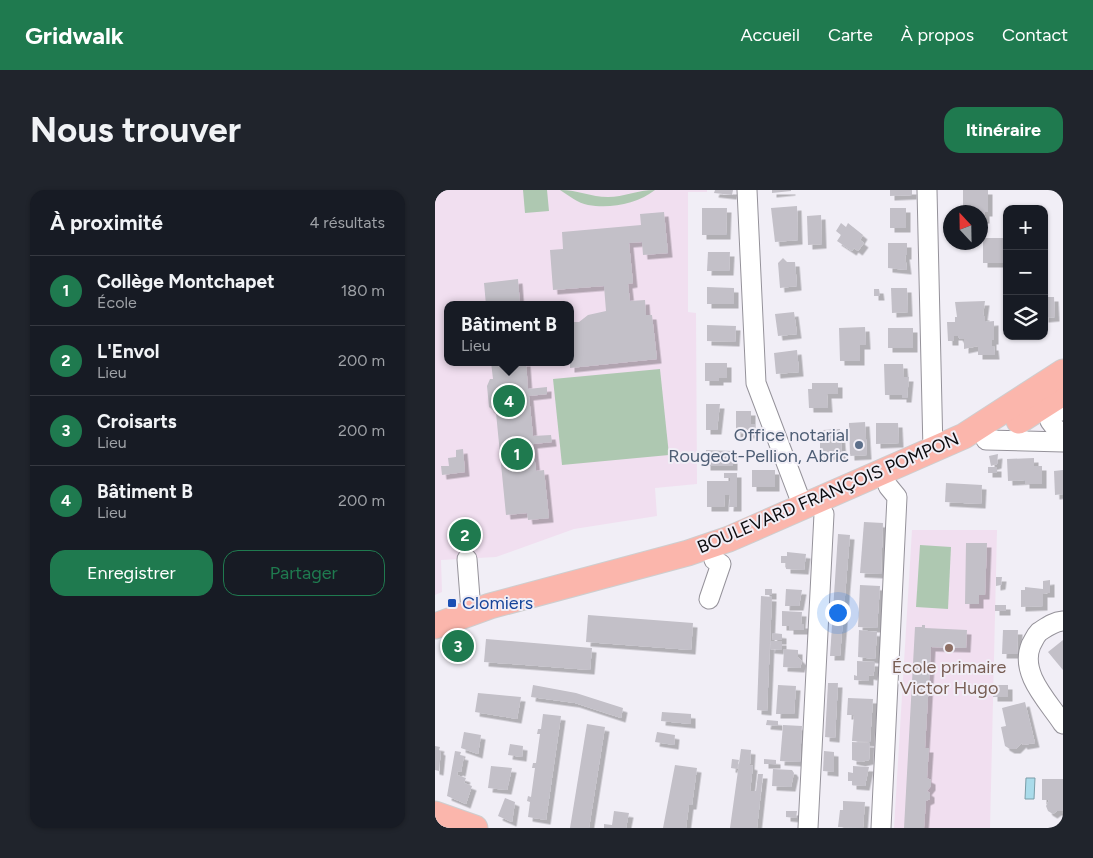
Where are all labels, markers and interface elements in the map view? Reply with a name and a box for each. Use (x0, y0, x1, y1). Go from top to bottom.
text: Gridwalk (25, 21, 124, 50)
text: Accueil (740, 24, 800, 46)
text: Carte (828, 24, 873, 46)
text: À propos (901, 24, 974, 46)
text: Contact (1002, 24, 1068, 46)
button: Itinéraire (944, 107, 1063, 153)
text: Nous trouver (30, 109, 241, 151)
north arrow (943, 205, 988, 250)
map controls (1003, 205, 1048, 340)
button: + (1003, 205, 1048, 250)
text: À proximité (50, 210, 163, 235)
text: 4 résultats (309, 213, 385, 232)
button: − (1003, 250, 1048, 295)
text: Collège Montchapet (97, 270, 275, 293)
text: 1 (63, 281, 69, 300)
text: 180 m (341, 281, 385, 300)
text: École (97, 293, 137, 312)
button: layers (1003, 295, 1048, 340)
popup (444, 301, 574, 366)
text: Bâtiment B (461, 313, 557, 336)
text: Lieu (461, 336, 491, 355)
text: L'Envol (97, 340, 160, 363)
text: 2 (61, 351, 71, 370)
text: 200 m (338, 351, 385, 370)
text: Lieu (97, 363, 127, 382)
pin: 4 (493, 382, 525, 420)
text: Croisarts (97, 410, 177, 433)
text: 3 (62, 421, 70, 440)
text: 200 m (338, 421, 385, 440)
place label: Office notarial Rougeot-Pellion, Abric (668, 424, 849, 467)
street label: BOULEVARD FRANÇOIS POMPON (694, 428, 962, 558)
text: Lieu (97, 433, 127, 452)
pin: 1 (501, 435, 533, 473)
marker: Office notarial Rougeot-Pellion, Abric (853, 439, 865, 451)
text: Bâtiment B (97, 480, 193, 503)
text: 4 (61, 491, 71, 510)
text: 200 m (338, 491, 385, 510)
text: Lieu (97, 503, 127, 522)
pin: 2 (449, 516, 481, 554)
button: Enregistrer (50, 550, 213, 596)
button: Partager (223, 550, 385, 596)
place label: Clomiers (462, 592, 533, 614)
marker: Clomiers (446, 597, 458, 609)
your location (825, 600, 851, 626)
pin: 3 (442, 627, 474, 665)
marker: École primaire Victor Hugo (943, 642, 955, 654)
place label: École primaire Victor Hugo (892, 656, 1006, 699)

